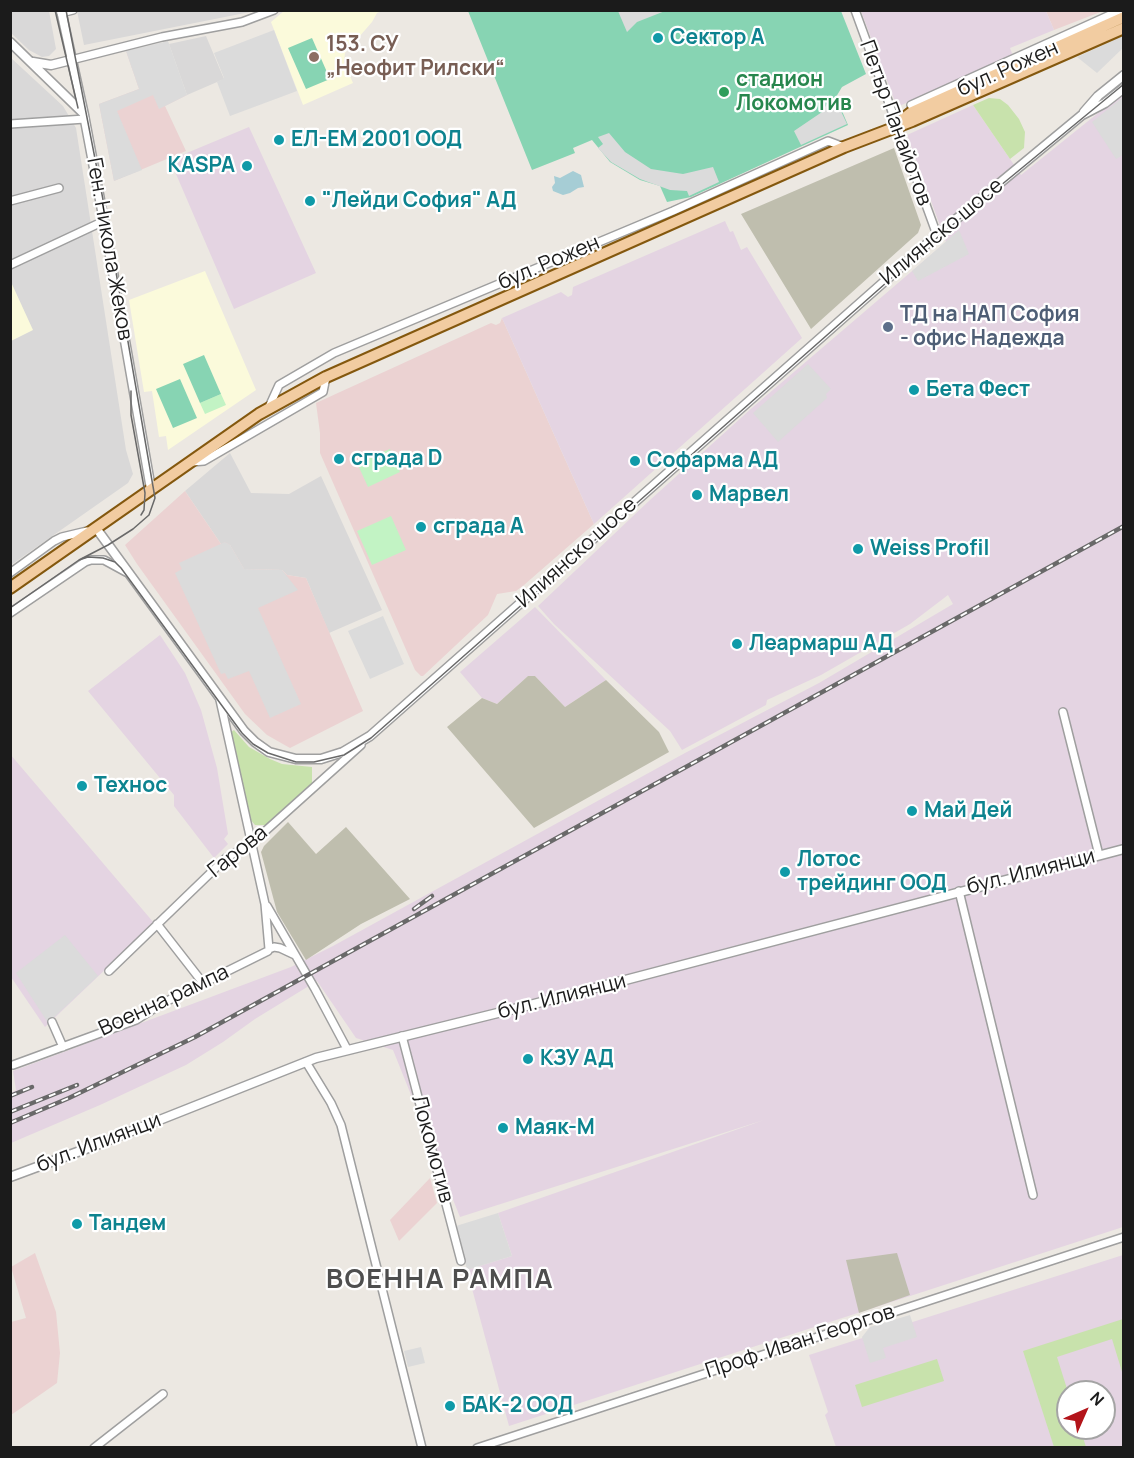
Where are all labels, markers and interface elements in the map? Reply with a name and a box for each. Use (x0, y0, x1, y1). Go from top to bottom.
place label: Сектор А (670, 25, 765, 51)
marker: Сектор А (651, 31, 665, 45)
place label: 153. СУ „Неофит Рилски“ (326, 32, 505, 82)
street label: бул. Рожен (954, 36, 1062, 102)
street label: Петър Панайотов (853, 37, 937, 209)
marker: 153. СУ „Неофит Рилски“ (307, 50, 321, 64)
place label: стадион Локомотив (736, 67, 852, 117)
marker: стадион Локомотив (717, 85, 731, 99)
place label: ЕЛ-ЕМ 2001 ООД (291, 127, 462, 153)
marker: ЕЛ-ЕМ 2001 ООД (272, 133, 286, 147)
place label: KASPA (168, 153, 235, 179)
street label: Ген. Никола Жеков (81, 156, 137, 342)
marker: KASPA (240, 159, 254, 173)
street label: Илиянско шосе (875, 173, 1009, 291)
place label: "Лейди София" АД (322, 188, 517, 214)
marker: "Лейди София" АД (303, 194, 317, 208)
street label: бул. Рожен (494, 230, 604, 296)
place label: ТД на НАП София - офис Надежда (900, 302, 1080, 352)
marker: ТД на НАП София - офис Надежда (881, 320, 895, 334)
place label: Бета Фест (926, 377, 1030, 403)
marker: Бета Фест (907, 383, 921, 397)
place label: сграда D (351, 446, 443, 472)
place label: Софарма АД (647, 448, 778, 474)
marker: сграда D (332, 452, 346, 466)
marker: Софарма АД (628, 454, 642, 468)
place label: Марвел (709, 482, 789, 508)
marker: Марвел (690, 488, 704, 502)
street label: Илиянско шосе (512, 492, 642, 614)
place label: сграда А (433, 514, 524, 540)
marker: сграда А (414, 520, 428, 534)
place label: Weiss Profil (870, 536, 989, 562)
marker: Weiss Profil (851, 542, 865, 556)
place label: Леармарш АД (749, 631, 893, 657)
marker: Леармарш АД (730, 637, 744, 651)
place label: Технос (94, 773, 167, 799)
marker: Технос (75, 779, 89, 793)
place label: Май Дей (924, 798, 1012, 824)
marker: Май Дей (905, 804, 919, 818)
street label: Гарова (203, 820, 273, 884)
street label: бул. Илиянци (964, 844, 1098, 900)
place label: Лотос трейдинг ООД (797, 847, 947, 897)
marker: Лотос трейдинг ООД (778, 865, 792, 879)
street label: Военна рампа (95, 960, 233, 1042)
street label: бул. Илиянци (495, 969, 629, 1025)
place label: КЗУ АД (540, 1046, 614, 1072)
marker: КЗУ АД (521, 1052, 535, 1066)
street label: Локомотив (406, 1093, 458, 1205)
street label: бул. Илиянци (33, 1108, 165, 1178)
place label: Маяк-М (515, 1115, 595, 1141)
marker: Маяк-М (496, 1121, 510, 1135)
place label: Тандем (89, 1211, 166, 1237)
marker: Тандем (70, 1217, 84, 1231)
district label: ВОЕННА РАМПА (326, 1264, 554, 1296)
street label: Проф. Иван Георгов (702, 1300, 898, 1384)
north arrow (1056, 1380, 1116, 1440)
text: N (1085, 1387, 1109, 1411)
place label: БАК-2 ООД (462, 1393, 573, 1419)
marker: БАК-2 ООД (443, 1399, 457, 1413)

